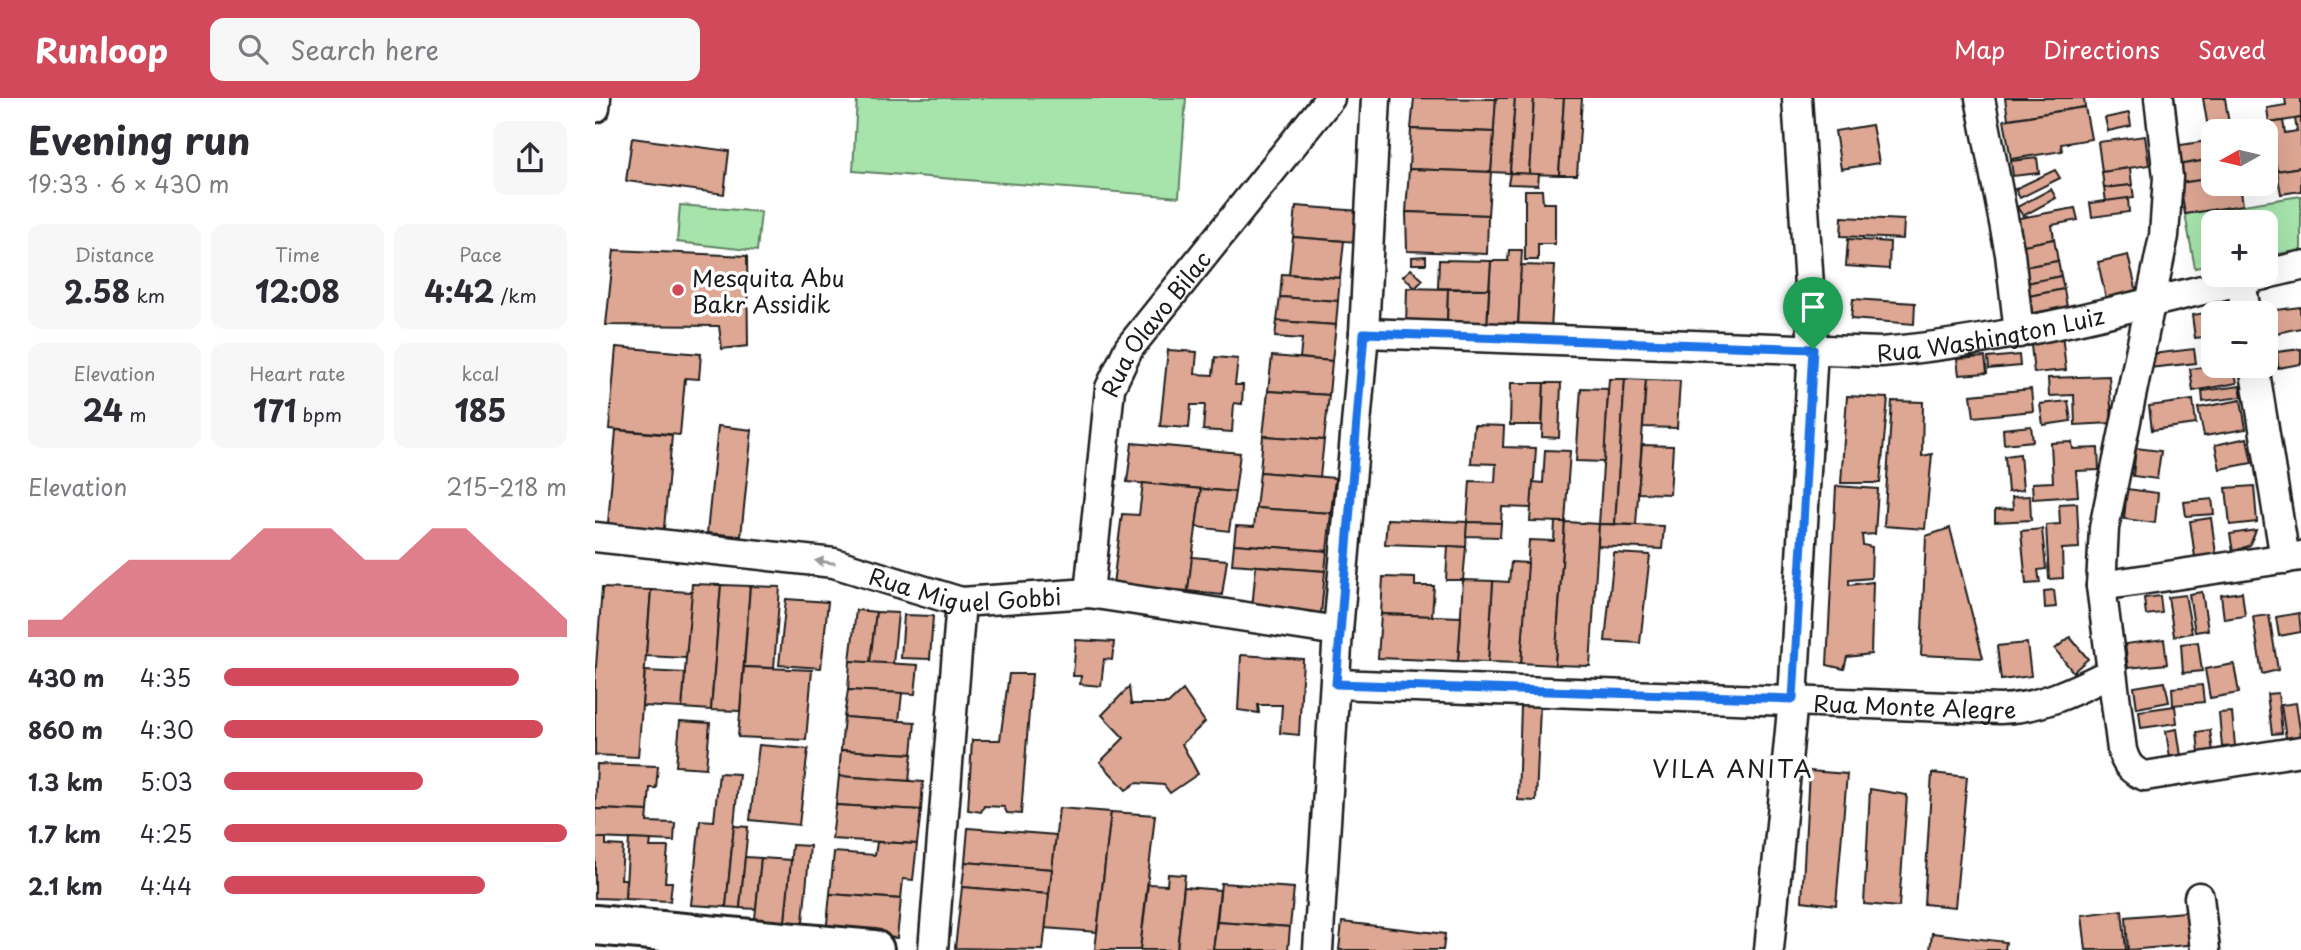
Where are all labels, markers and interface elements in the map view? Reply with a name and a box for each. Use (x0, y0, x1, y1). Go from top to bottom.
search box (210, 18, 700, 81)
text: Runloop (35, 24, 168, 74)
icon: search (234, 30, 272, 68)
text: Search here (290, 30, 439, 69)
text: Map (1954, 31, 2005, 67)
text: Directions (2043, 31, 2160, 67)
text: Saved (2198, 31, 2266, 67)
text: Evening run (28, 111, 250, 168)
north arrow (2201, 119, 2279, 196)
map controls (2201, 119, 2278, 378)
button: share (493, 121, 567, 195)
text: 19:33 · 6 × 430 m (28, 166, 230, 201)
button: + (2201, 210, 2278, 287)
text: Distance (75, 240, 154, 268)
text: Time (275, 240, 320, 268)
text: Pace (459, 240, 502, 268)
street label: Rua Olavo Bilac (1091, 243, 1219, 402)
place label: Mesquita Abu Bakr Assidik (692, 260, 844, 321)
text: 2.58 (64, 268, 130, 313)
text: 12:08 (255, 268, 340, 313)
text: 4:42 (424, 268, 494, 313)
pin (1783, 277, 1843, 349)
text: km (130, 281, 165, 309)
text: /km (494, 281, 537, 309)
marker: Mesquita Abu Bakr Assidik (670, 282, 686, 298)
icon: arrive (1794, 288, 1832, 326)
street label: Rua Washington Luiz (1875, 297, 2107, 370)
button: − (2201, 301, 2278, 378)
text: Elevation (74, 359, 155, 387)
text: Heart rate (250, 359, 345, 387)
text: kcal (462, 359, 499, 387)
text: 24 (83, 387, 123, 432)
text: 171 (253, 387, 296, 432)
text: 185 (454, 387, 507, 432)
text: m (123, 400, 146, 428)
text: bpm (296, 400, 342, 428)
text: Elevation (28, 469, 127, 504)
text: 215–218 m (446, 469, 567, 504)
one-way arrow (814, 557, 836, 568)
street label: Rua Miguel Gobbi (865, 557, 1063, 620)
text: 430 m (28, 660, 105, 695)
text: 4:35 (140, 660, 191, 695)
street label: Rua Monte Alegre (1813, 684, 2017, 727)
text: 860 m (28, 712, 103, 747)
text: 4:30 (140, 712, 194, 747)
district label: VILA ANITA (1652, 750, 1814, 786)
text: 1.3 km (28, 764, 103, 799)
text: 5:03 (140, 764, 193, 799)
text: 1.7 km (28, 816, 101, 851)
text: 4:25 (140, 816, 192, 851)
text: 2.1 km (28, 868, 103, 903)
text: 4:44 (140, 868, 192, 903)

